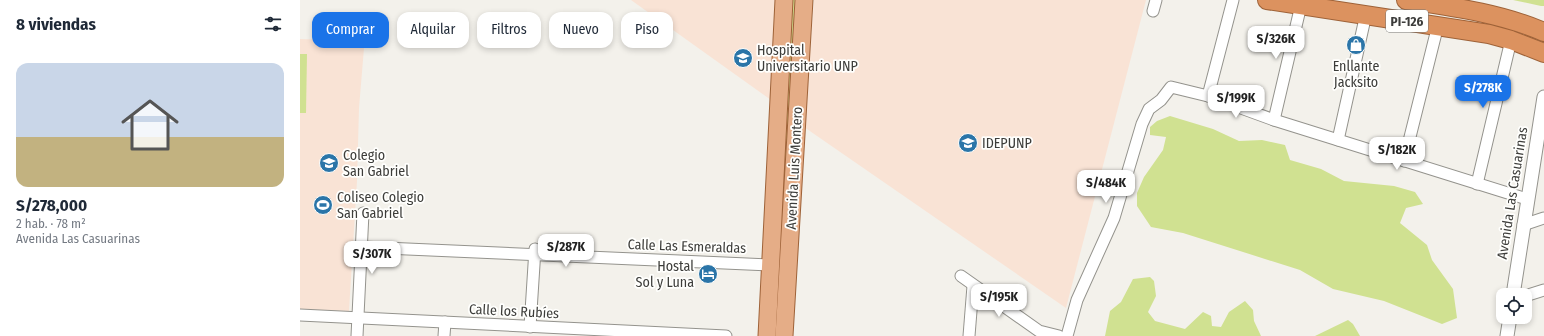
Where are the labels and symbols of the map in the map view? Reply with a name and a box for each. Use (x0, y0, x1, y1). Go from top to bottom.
road number: PI-126 (1386, 10, 1428, 32)
pin: S/326K (1243, 26, 1309, 60)
shop icon: Enllante Jacksito (1345, 34, 1367, 56)
place label: Hospital Universitario UNP (757, 42, 858, 75)
school or university icon: Hospital Universitario UNP (732, 47, 754, 69)
place label: Enllante Jacksito (1333, 58, 1379, 91)
pin: S/278K (1450, 75, 1516, 109)
pin: S/199K (1203, 85, 1269, 119)
street label: Avenida Luis Montero (783, 106, 806, 230)
street label: Avenida Las Casuarinas (1494, 126, 1531, 260)
school or university icon: IDEPUNP (957, 132, 979, 154)
place label: IDEPUNP (982, 135, 1032, 152)
pin: S/182K (1364, 137, 1430, 171)
place label: Colegio San Gabriel (343, 147, 409, 180)
school or university icon: Colegio San Gabriel (318, 152, 340, 174)
pin: S/484K (1073, 170, 1139, 204)
place label: Coliseo Colegio San Gabriel (337, 189, 424, 222)
sports icon: Coliseo Colegio San Gabriel (312, 194, 334, 216)
pin: S/287K (533, 234, 599, 268)
street label: Calle Las Esmeraldas (627, 236, 747, 257)
pin: S/307K (339, 241, 405, 275)
place label: Hostal Sol y Luna (636, 258, 694, 291)
hotel icon: Hostal Sol y Luna (697, 263, 719, 285)
pin: S/195K (966, 284, 1032, 318)
street label: Calle los Rubíes (468, 301, 560, 322)

